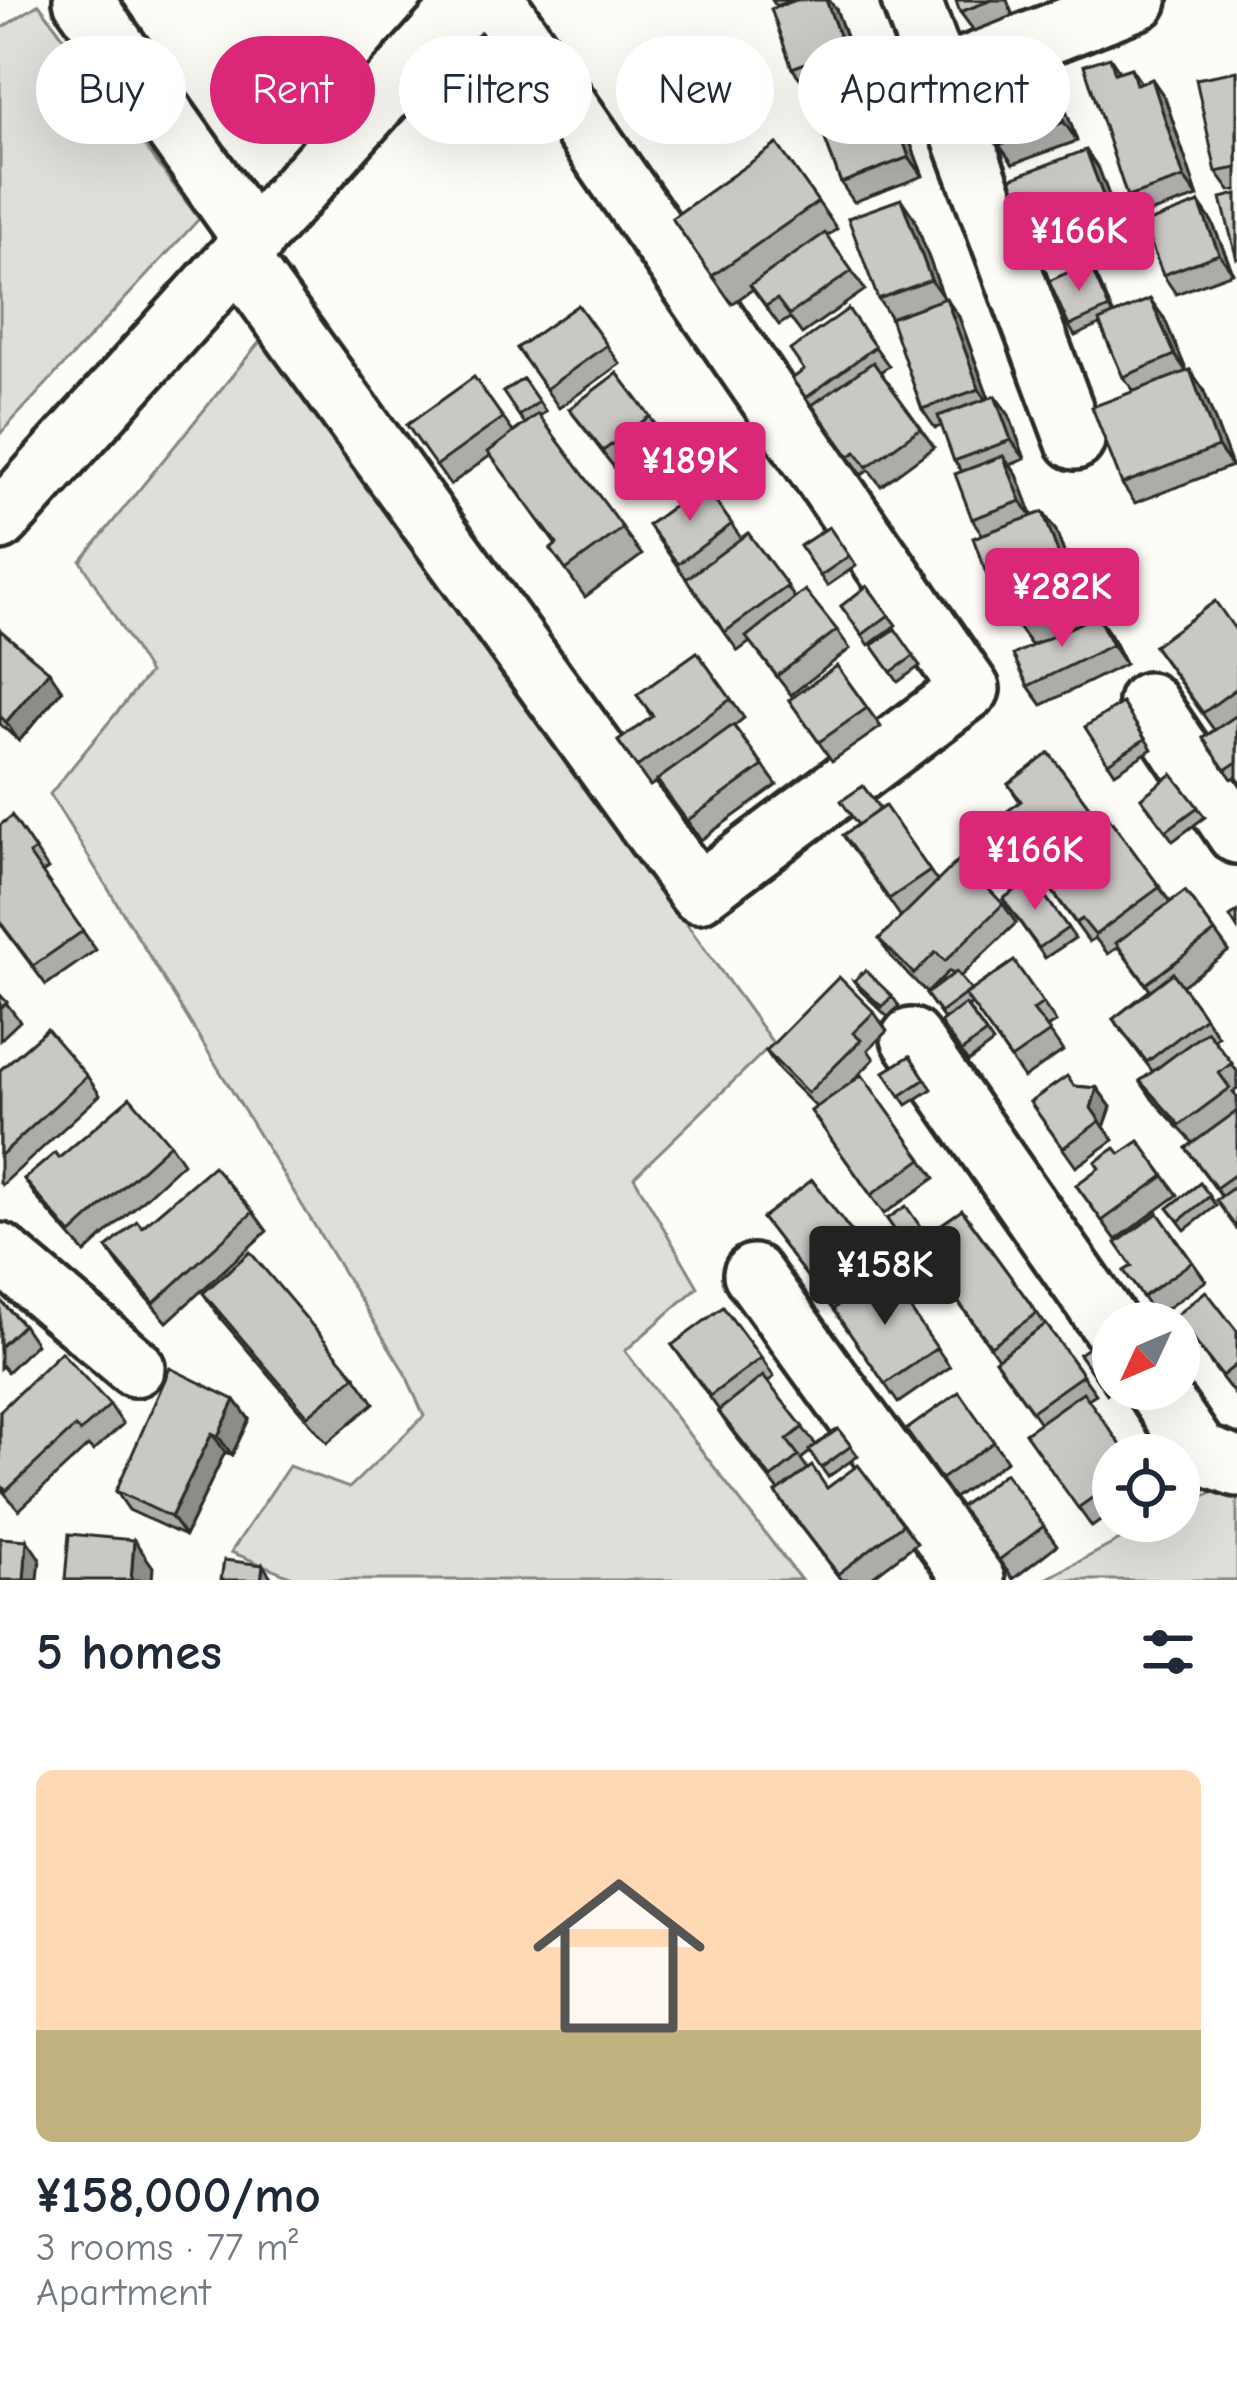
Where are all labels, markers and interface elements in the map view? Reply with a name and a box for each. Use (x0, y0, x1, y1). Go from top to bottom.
chip: Buy (36, 36, 186, 144)
chip: Rent (210, 36, 375, 144)
chip: Filters (399, 36, 592, 144)
chip: New (616, 36, 774, 144)
chip: Apartment (798, 36, 1070, 144)
pin: ¥166K (995, 192, 1163, 294)
text: ¥166K (1030, 208, 1128, 253)
pin: ¥189K (606, 422, 774, 524)
text: ¥189K (642, 438, 738, 483)
pin: ¥282K (978, 548, 1146, 650)
text: ¥282K (1012, 564, 1112, 609)
pin: ¥166K (951, 811, 1119, 913)
text: ¥166K (986, 827, 1084, 872)
pin: ¥158K (801, 1226, 969, 1328)
text: ¥158K (836, 1242, 934, 1287)
north arrow (1092, 1302, 1200, 1410)
map controls (1092, 1302, 1200, 1542)
button: locate (1092, 1434, 1200, 1542)
icon: filters (1135, 1619, 1201, 1685)
text: 5 homes (36, 1623, 222, 1682)
icon: home (511, 1848, 727, 2064)
text: ¥158,000/mo (36, 2166, 321, 2225)
text: 3 rooms · 77 m² (36, 2225, 298, 2270)
text: Apartment (36, 2270, 211, 2315)

